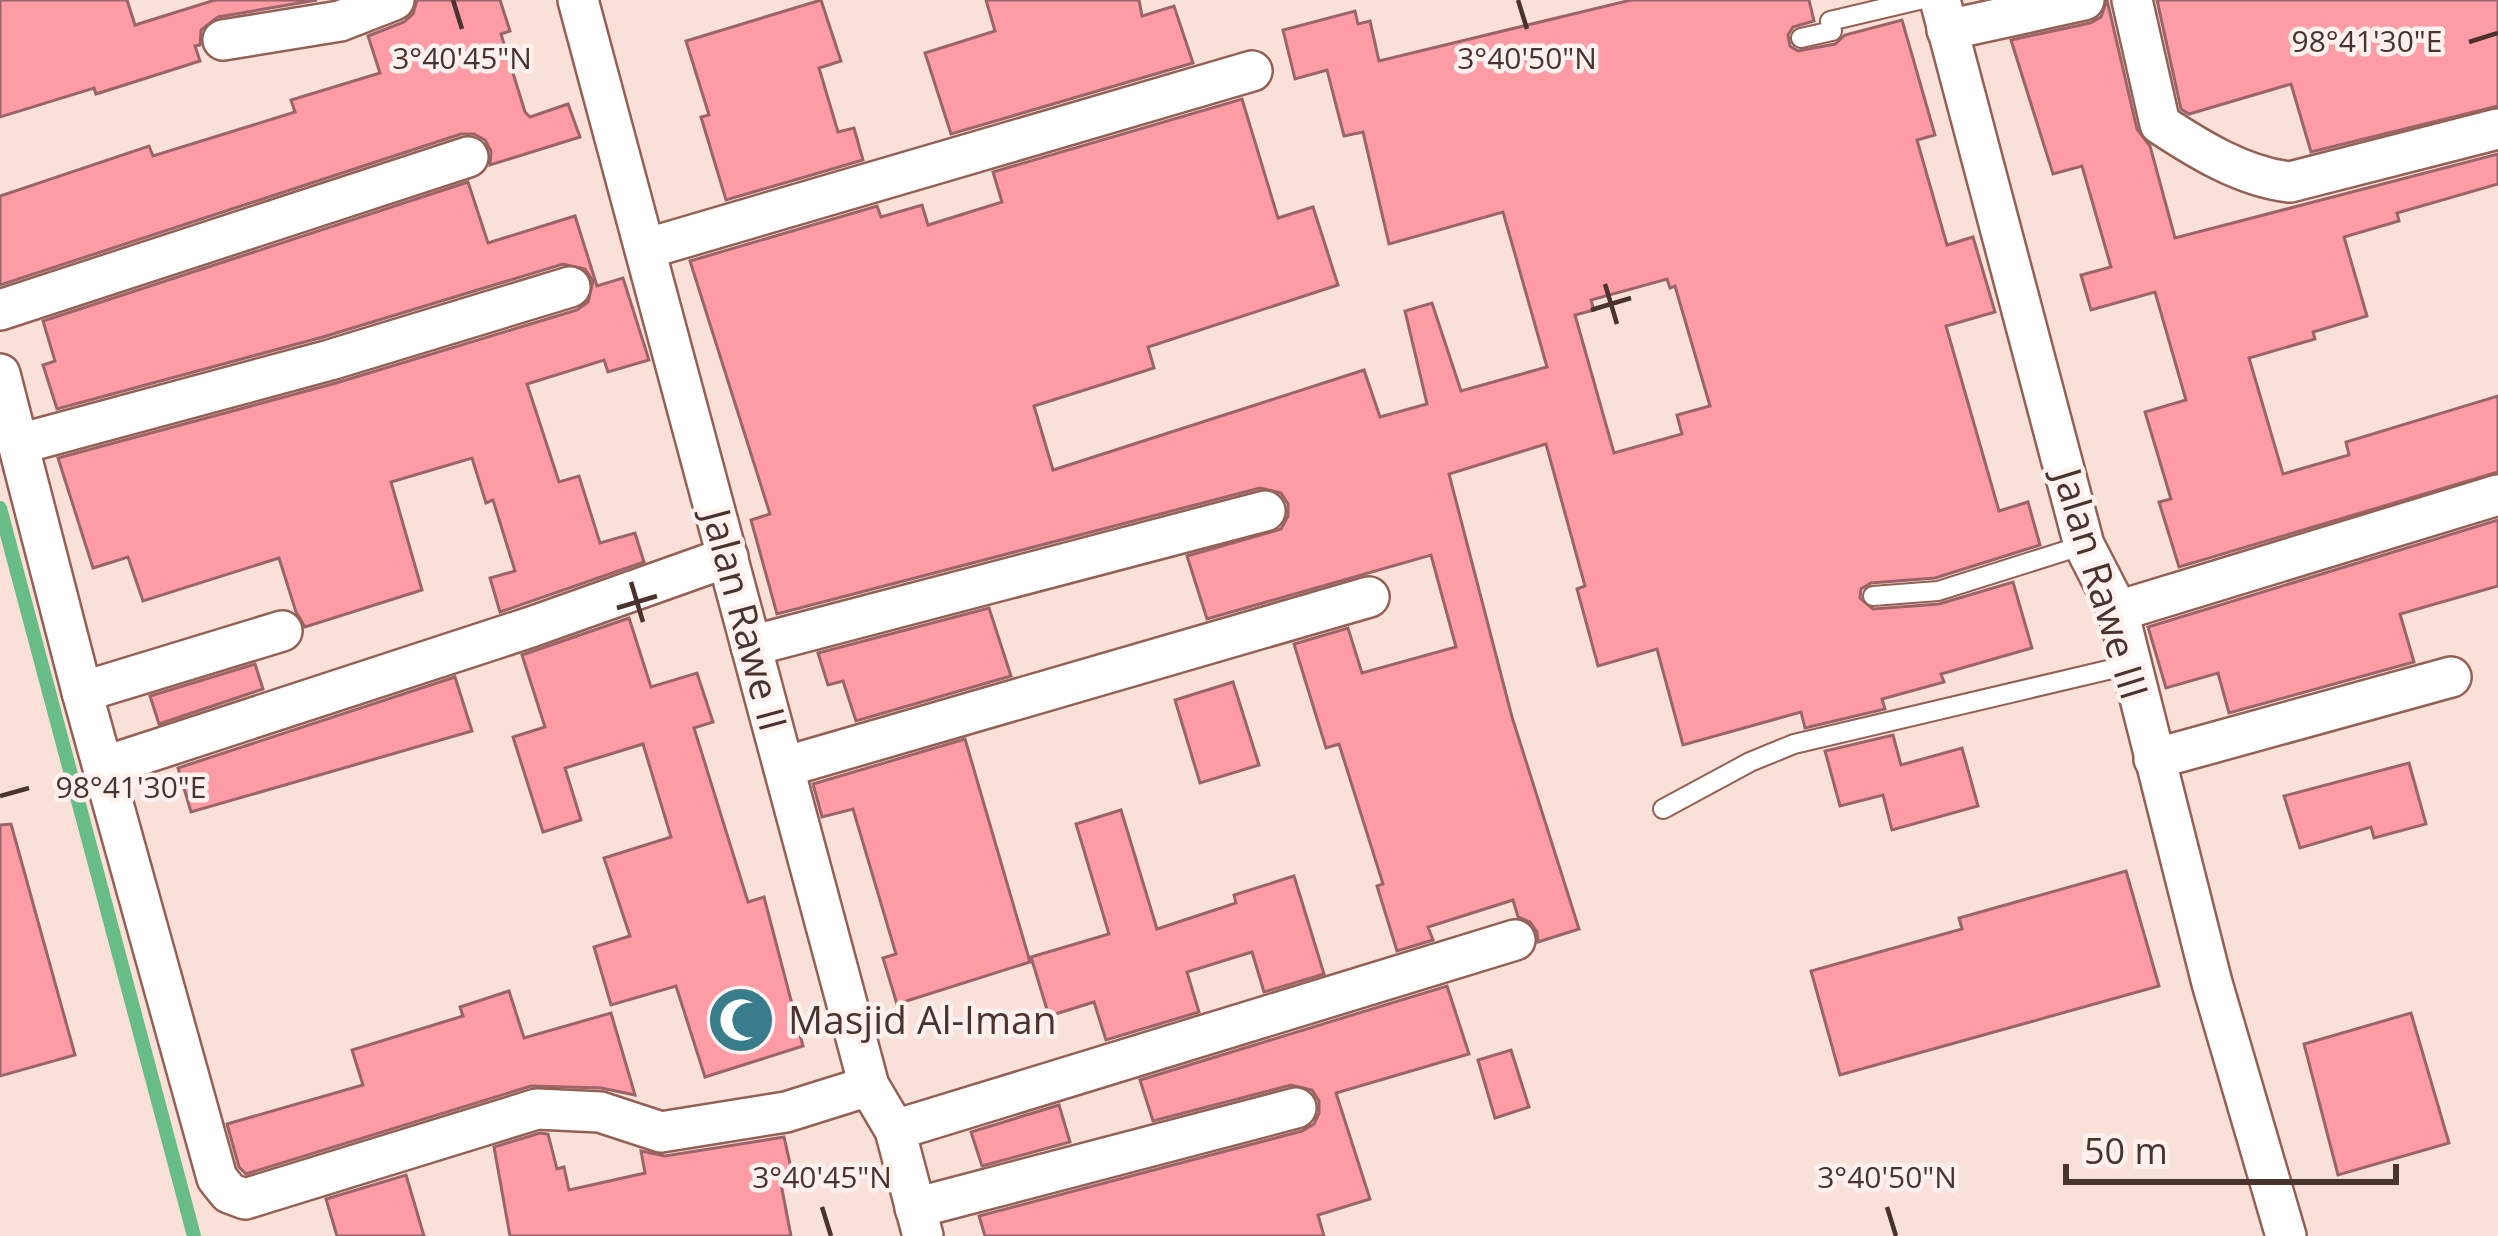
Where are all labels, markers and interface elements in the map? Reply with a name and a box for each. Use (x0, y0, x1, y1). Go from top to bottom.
text: 98°41'30"E (2292, 20, 2442, 61)
text: 3°40'45"N (392, 37, 532, 78)
text: 3°40'50"N (1457, 37, 1597, 78)
street label: Jalan Rawe III (2041, 458, 2163, 705)
street label: Jalan Rawe II (690, 499, 801, 736)
text: 98°41'30"E (56, 766, 206, 807)
mosque icon: Masjid Al-Iman (706, 985, 776, 1055)
place label: Masjid Al-Iman (788, 992, 1057, 1045)
scale bar (2066, 1110, 2396, 1184)
text: 50 m (2084, 1126, 2168, 1175)
text: 3°40'45"N (752, 1156, 892, 1197)
text: 3°40'50"N (1817, 1156, 1957, 1197)

